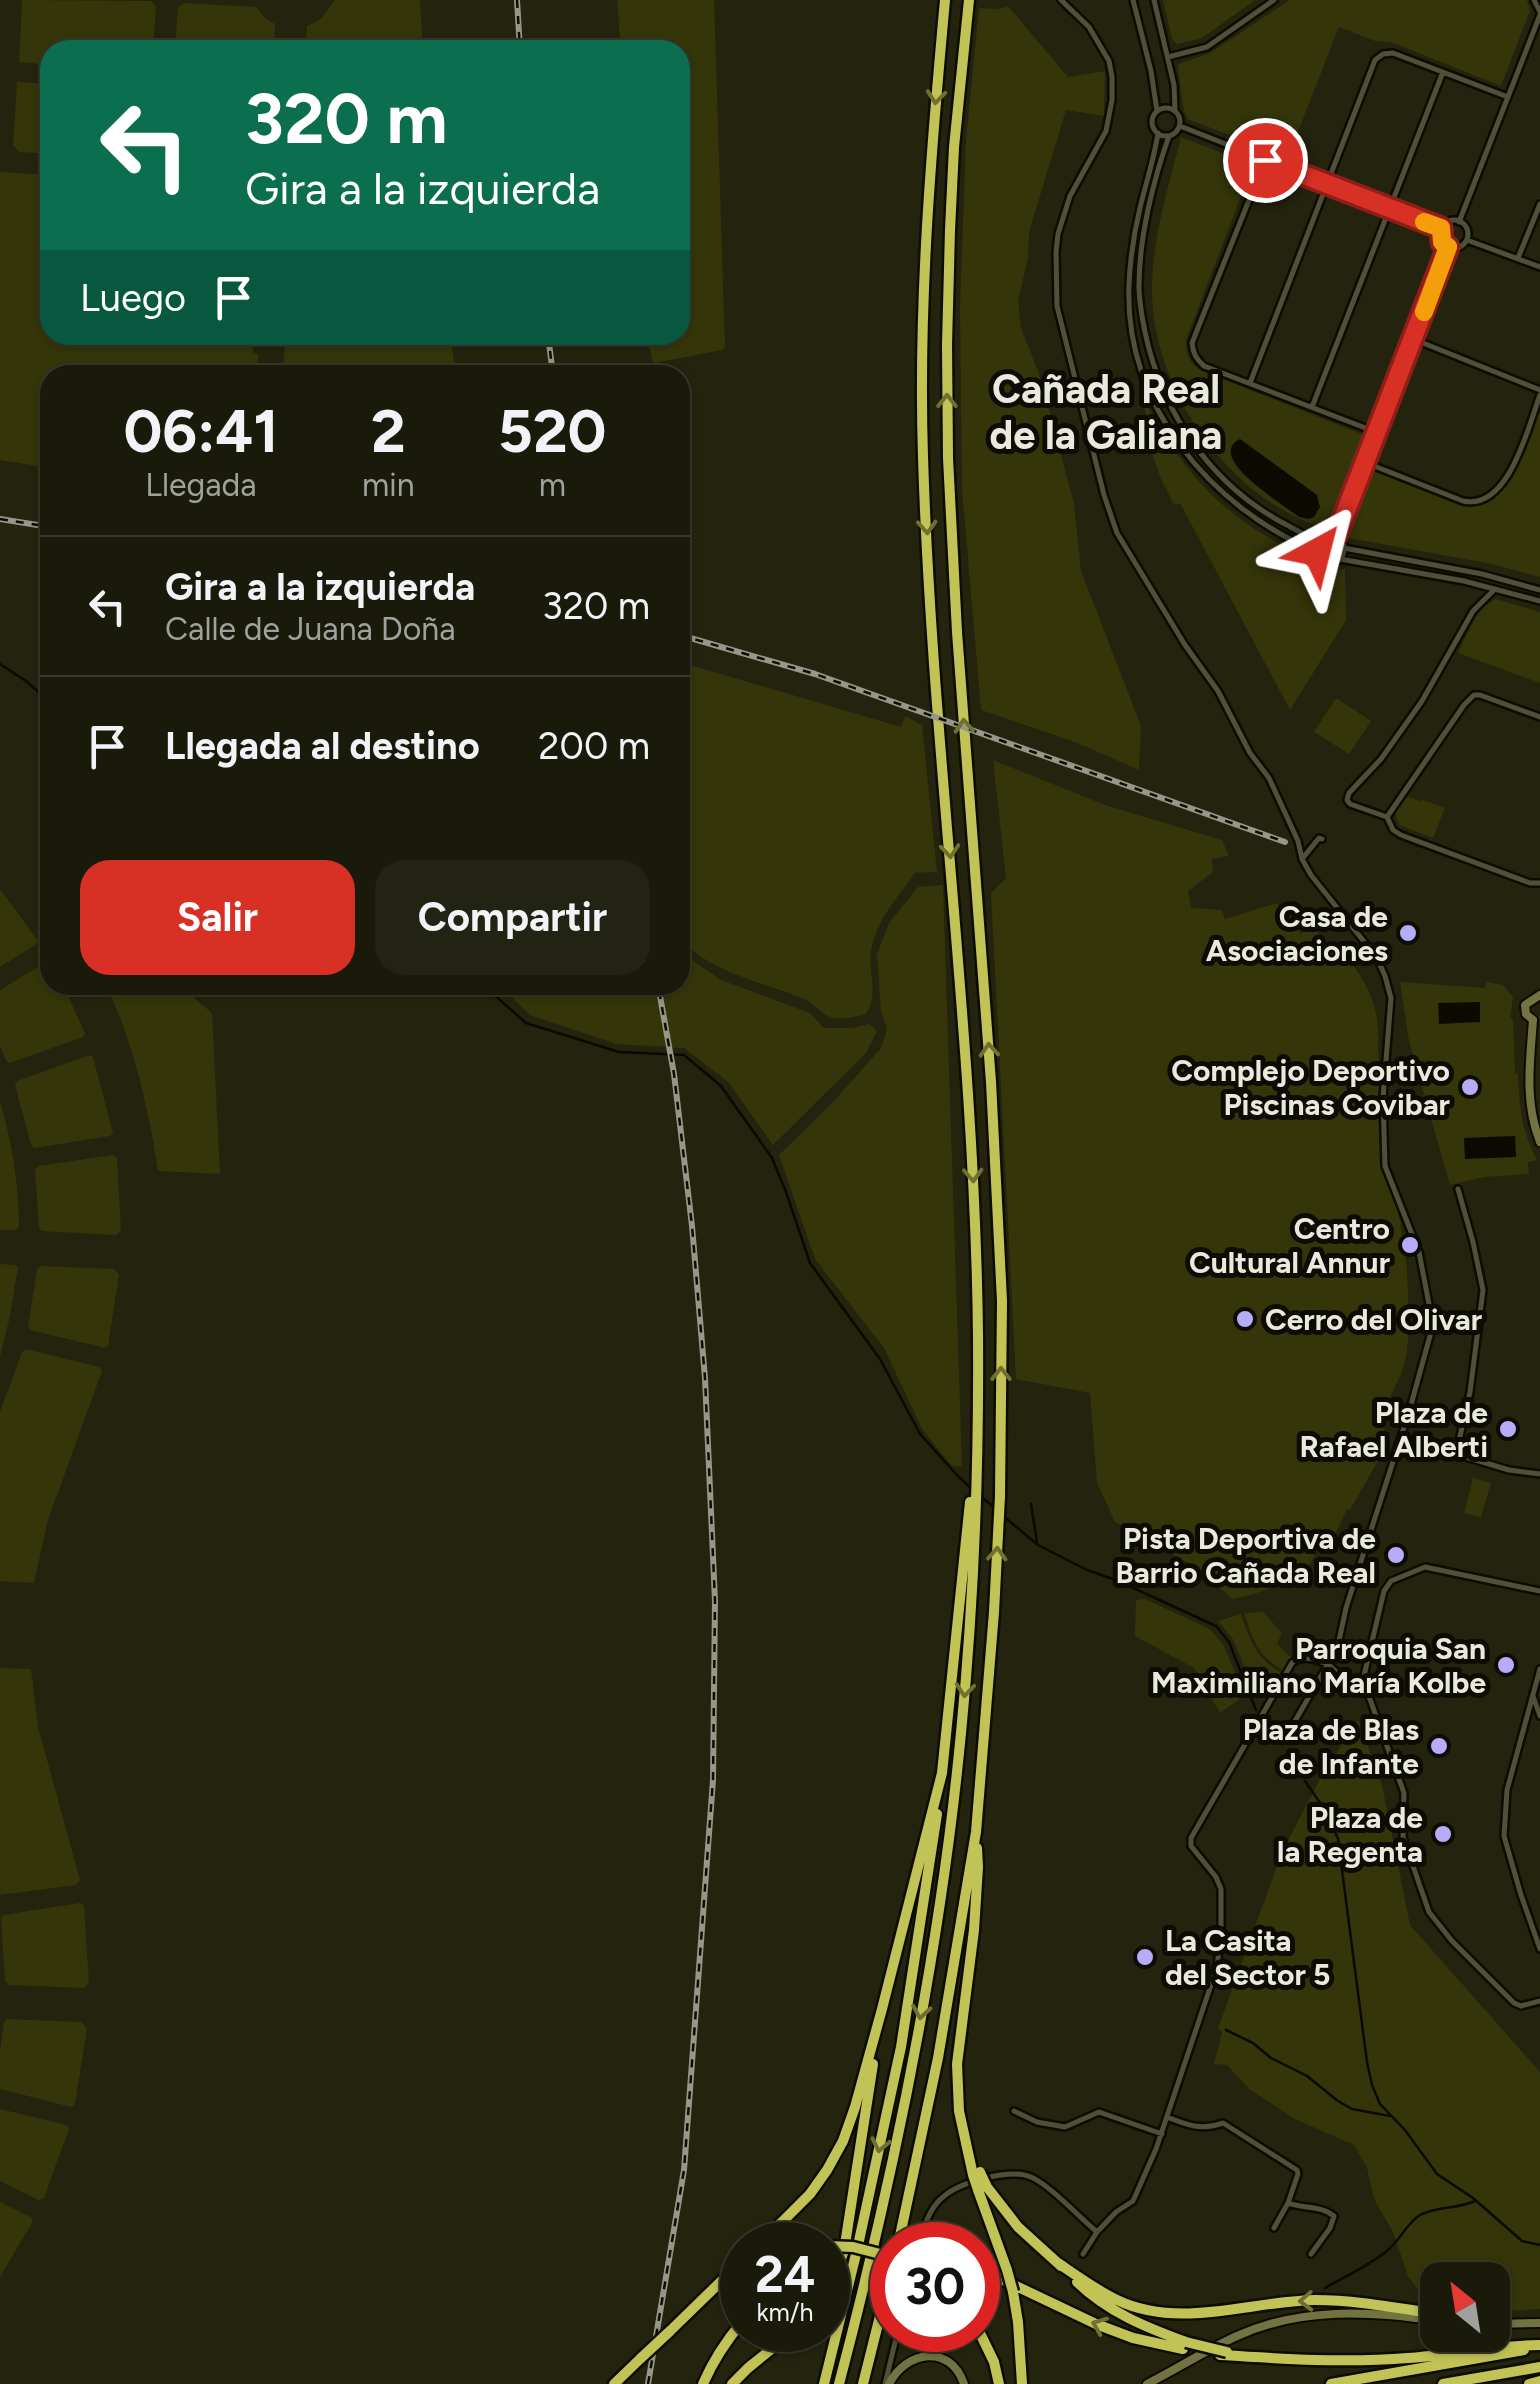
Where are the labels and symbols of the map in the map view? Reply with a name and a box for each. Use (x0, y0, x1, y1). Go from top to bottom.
one-way arrow (926, 89, 947, 105)
pin (1223, 118, 1308, 203)
district label: Cañada Real de la Galiana (990, 365, 1222, 459)
one-way arrow (936, 393, 958, 408)
position arrow (1265, 500, 1369, 604)
one-way arrow (916, 519, 937, 535)
one-way arrow (954, 717, 975, 733)
one-way arrow (939, 843, 961, 859)
place label: Casa de Asociaciones (1206, 898, 1388, 969)
marker: Casa de Asociaciones (1397, 922, 1419, 944)
one-way arrow (979, 1041, 1000, 1057)
place label: Complejo Deportivo Piscinas Covibar (1171, 1052, 1450, 1123)
marker: Complejo Deportivo Piscinas Covibar (1459, 1076, 1481, 1098)
one-way arrow (962, 1167, 983, 1183)
place label: Centro Cultural Annur (1189, 1210, 1390, 1281)
marker: Centro Cultural Annur (1399, 1234, 1421, 1256)
place label: Cerro del Olivar (1265, 1301, 1482, 1338)
marker: Cerro del Olivar (1234, 1308, 1256, 1330)
one-way arrow (990, 1366, 1012, 1382)
place label: Plaza de Rafael Alberti (1300, 1394, 1488, 1465)
marker: Plaza de Rafael Alberti (1497, 1418, 1519, 1440)
place label: Pista Deportiva de Barrio Cañada Real (1115, 1520, 1376, 1591)
marker: Pista Deportiva de Barrio Cañada Real (1385, 1544, 1407, 1566)
one-way arrow (986, 1546, 1007, 1562)
place label: Parroquia San Maximiliano María Kolbe (1151, 1630, 1486, 1701)
marker: Parroquia San Maximiliano María Kolbe (1495, 1654, 1517, 1676)
one-way arrow (954, 1683, 976, 1699)
place label: Plaza de Blas de Infante (1243, 1711, 1419, 1782)
marker: Plaza de Blas de Infante (1428, 1735, 1450, 1757)
place label: Plaza de la Regenta (1277, 1799, 1423, 1870)
marker: Plaza de la Regenta (1432, 1823, 1454, 1845)
place label: La Casita del Sector 5 (1165, 1922, 1330, 1993)
marker: La Casita del Sector 5 (1134, 1946, 1156, 1968)
one-way arrow (912, 2004, 933, 2021)
one-way arrow (871, 2136, 892, 2153)
speed limit sign: 30 (870, 2222, 1000, 2352)
north arrow (1420, 2262, 1510, 2352)
one-way arrow (1297, 2291, 1313, 2312)
one-way arrow (1092, 2316, 1109, 2336)

